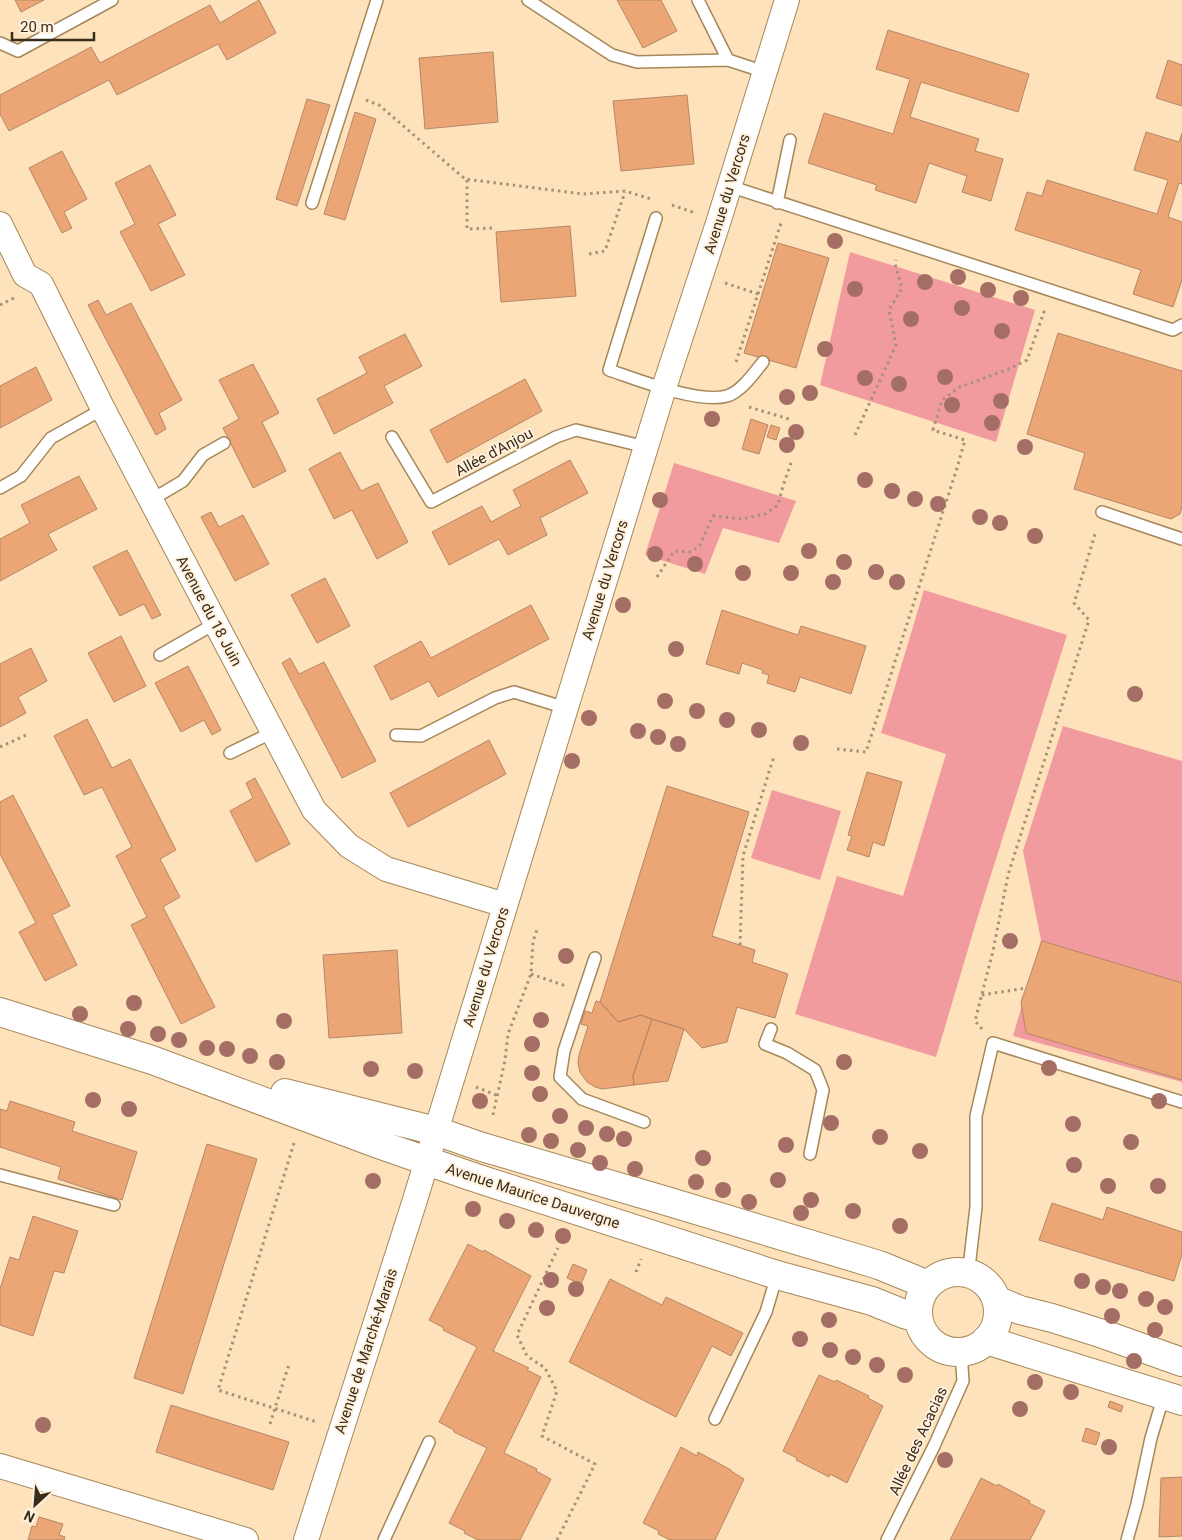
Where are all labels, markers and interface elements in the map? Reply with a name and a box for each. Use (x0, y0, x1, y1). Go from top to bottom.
scale bar (12, 10, 95, 42)
text: 20 m (20, 18, 54, 36)
street label: Avenue du Vercors (700, 132, 754, 256)
street label: Allée d'Anjou (452, 424, 536, 480)
street label: Avenue du Vercors (578, 518, 632, 642)
street label: Avenue du 18 Juin (172, 553, 246, 669)
street label: Avenue du Vercors (459, 905, 513, 1029)
street label: Avenue Maurice Dauvergne (444, 1159, 622, 1233)
street label: Avenue de Marché-Marais (331, 1266, 401, 1436)
street label: Allée des Acacias (885, 1384, 951, 1498)
north arrow (10, 1480, 60, 1530)
text: N (21, 1507, 37, 1526)

